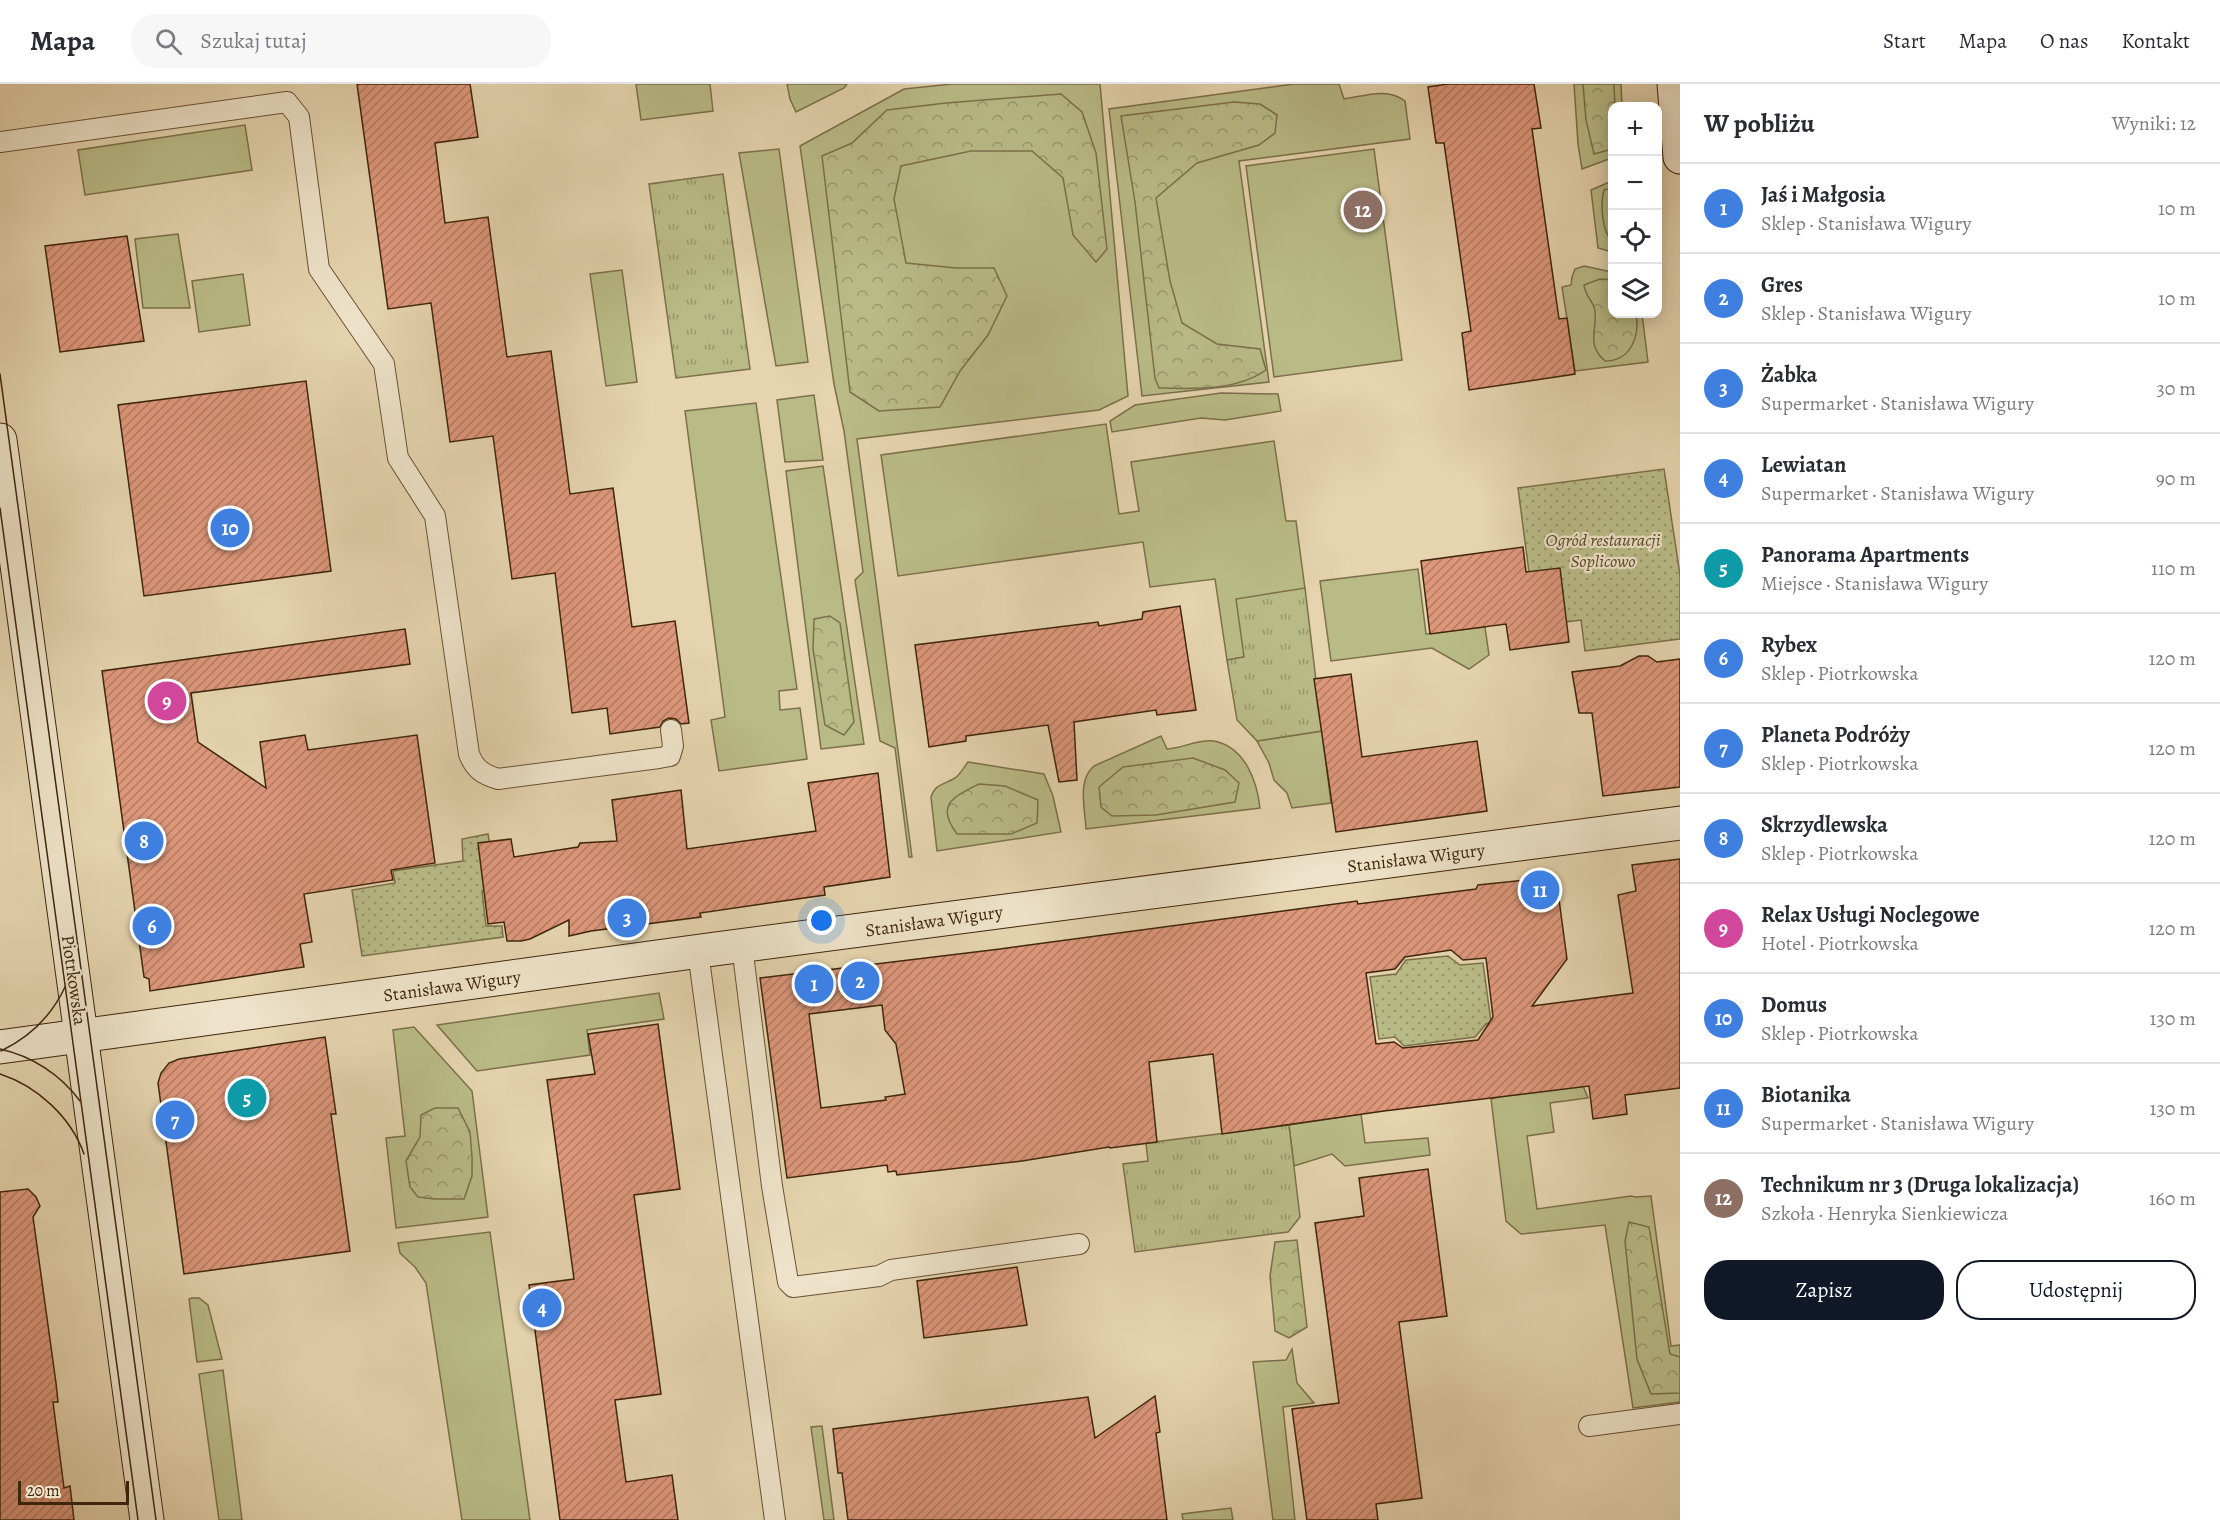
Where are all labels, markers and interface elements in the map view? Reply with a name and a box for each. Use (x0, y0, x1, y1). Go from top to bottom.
search box (131, 14, 551, 68)
text: Mapa (30, 22, 95, 60)
icon: search (152, 25, 185, 58)
text: Szukaj tutaj (200, 26, 307, 56)
text: Start (1883, 27, 1926, 55)
text: Mapa (1959, 27, 2007, 55)
text: O nas (2040, 27, 2088, 55)
text: Kontakt (2121, 27, 2190, 55)
map controls (1608, 102, 1662, 318)
button: + (1608, 102, 1662, 156)
text: W pobliżu (1704, 106, 1815, 141)
text: Wyniki: 12 (2112, 110, 2196, 137)
button: − (1608, 156, 1662, 210)
text: Jaś i Małgosia (1761, 180, 1886, 210)
pin: 12 (1344, 188, 1382, 232)
text: 1 (1720, 195, 1727, 222)
text: 10 m (2158, 195, 2196, 222)
button: locate (1608, 210, 1662, 264)
text: Sklep · Stanisława Wigury (1761, 210, 1971, 237)
button: layers (1608, 264, 1662, 318)
text: Gres (1761, 270, 1803, 300)
text: 2 (1719, 285, 1728, 312)
text: 10 m (2158, 285, 2196, 312)
text: Sklep · Stanisława Wigury (1761, 300, 1971, 327)
text: Żabka (1761, 360, 1817, 390)
text: 3 (1719, 375, 1728, 402)
text: 30 m (2156, 375, 2196, 402)
text: Supermarket · Stanisława Wigury (1761, 390, 2034, 417)
text: Lewiatan (1761, 450, 1846, 480)
text: 4 (1719, 465, 1728, 492)
text: 90 m (2156, 465, 2196, 492)
text: Supermarket · Stanisława Wigury (1761, 480, 2034, 507)
pin: 10 (210, 506, 250, 550)
park label: Ogród restauracji Soplicowo (1545, 528, 1661, 573)
text: Panorama Apartments (1761, 540, 1969, 570)
text: 5 (1719, 555, 1728, 582)
text: 110 m (2151, 555, 2196, 582)
text: Miejsce · Stanisława Wigury (1761, 570, 1988, 597)
text: Rybex (1761, 630, 1817, 660)
text: 6 (1719, 645, 1728, 672)
text: 120 m (2148, 645, 2196, 672)
text: Sklep · Piotrkowska (1761, 660, 1918, 687)
pin: 9 (148, 678, 186, 724)
text: Planeta Podróży (1761, 720, 1910, 750)
text: 7 (1719, 735, 1728, 762)
text: 120 m (2148, 735, 2196, 762)
text: Sklep · Piotrkowska (1761, 750, 1918, 777)
text: Skrzydlewska (1761, 810, 1888, 840)
pin: 8 (124, 818, 164, 864)
text: 8 (1719, 825, 1728, 852)
text: 120 m (2148, 825, 2196, 852)
street label: Stanisława Wigury (1346, 838, 1487, 878)
text: Sklep · Piotrkowska (1761, 840, 1918, 867)
pin: 11 (1520, 868, 1560, 912)
pin: 3 (608, 896, 646, 940)
street label: Stanisława Wigury (864, 899, 1005, 943)
text: Relax Usługi Noclegowe (1761, 900, 1980, 930)
pin: 6 (132, 904, 172, 948)
your location (807, 906, 836, 935)
text: 9 (1719, 915, 1728, 942)
text: 120 m (2148, 915, 2196, 942)
text: Hotel · Piotrkowska (1761, 930, 1919, 957)
street label: Piotrkowska (56, 933, 92, 1027)
pin: 2 (840, 958, 880, 1004)
pin: 1 (794, 962, 834, 1006)
street label: Stanisława Wigury (382, 964, 523, 1008)
text: Domus (1761, 990, 1827, 1020)
text: 10 (1715, 1005, 1732, 1032)
text: 130 m (2150, 1005, 2196, 1032)
text: Sklep · Piotrkowska (1761, 1020, 1918, 1047)
pin: 5 (228, 1076, 266, 1120)
text: Biotanika (1761, 1080, 1851, 1110)
text: 11 (1716, 1095, 1731, 1122)
text: 130 m (2150, 1095, 2196, 1122)
pin: 7 (156, 1098, 195, 1142)
text: Supermarket · Stanisława Wigury (1761, 1110, 2034, 1137)
text: Technikum nr 3 (Druga lokalizacja) (1761, 1170, 2079, 1200)
text: 12 (1715, 1185, 1732, 1212)
text: 160 m (2149, 1185, 2196, 1212)
text: Szkoła · Henryka Sienkiewicza (1761, 1200, 2008, 1227)
button: Zapisz (1704, 1260, 1944, 1320)
button: Udostępnij (1956, 1260, 2196, 1320)
pin: 4 (522, 1286, 562, 1330)
scale bar (18, 1478, 129, 1506)
text: 20 m (27, 1480, 60, 1502)

